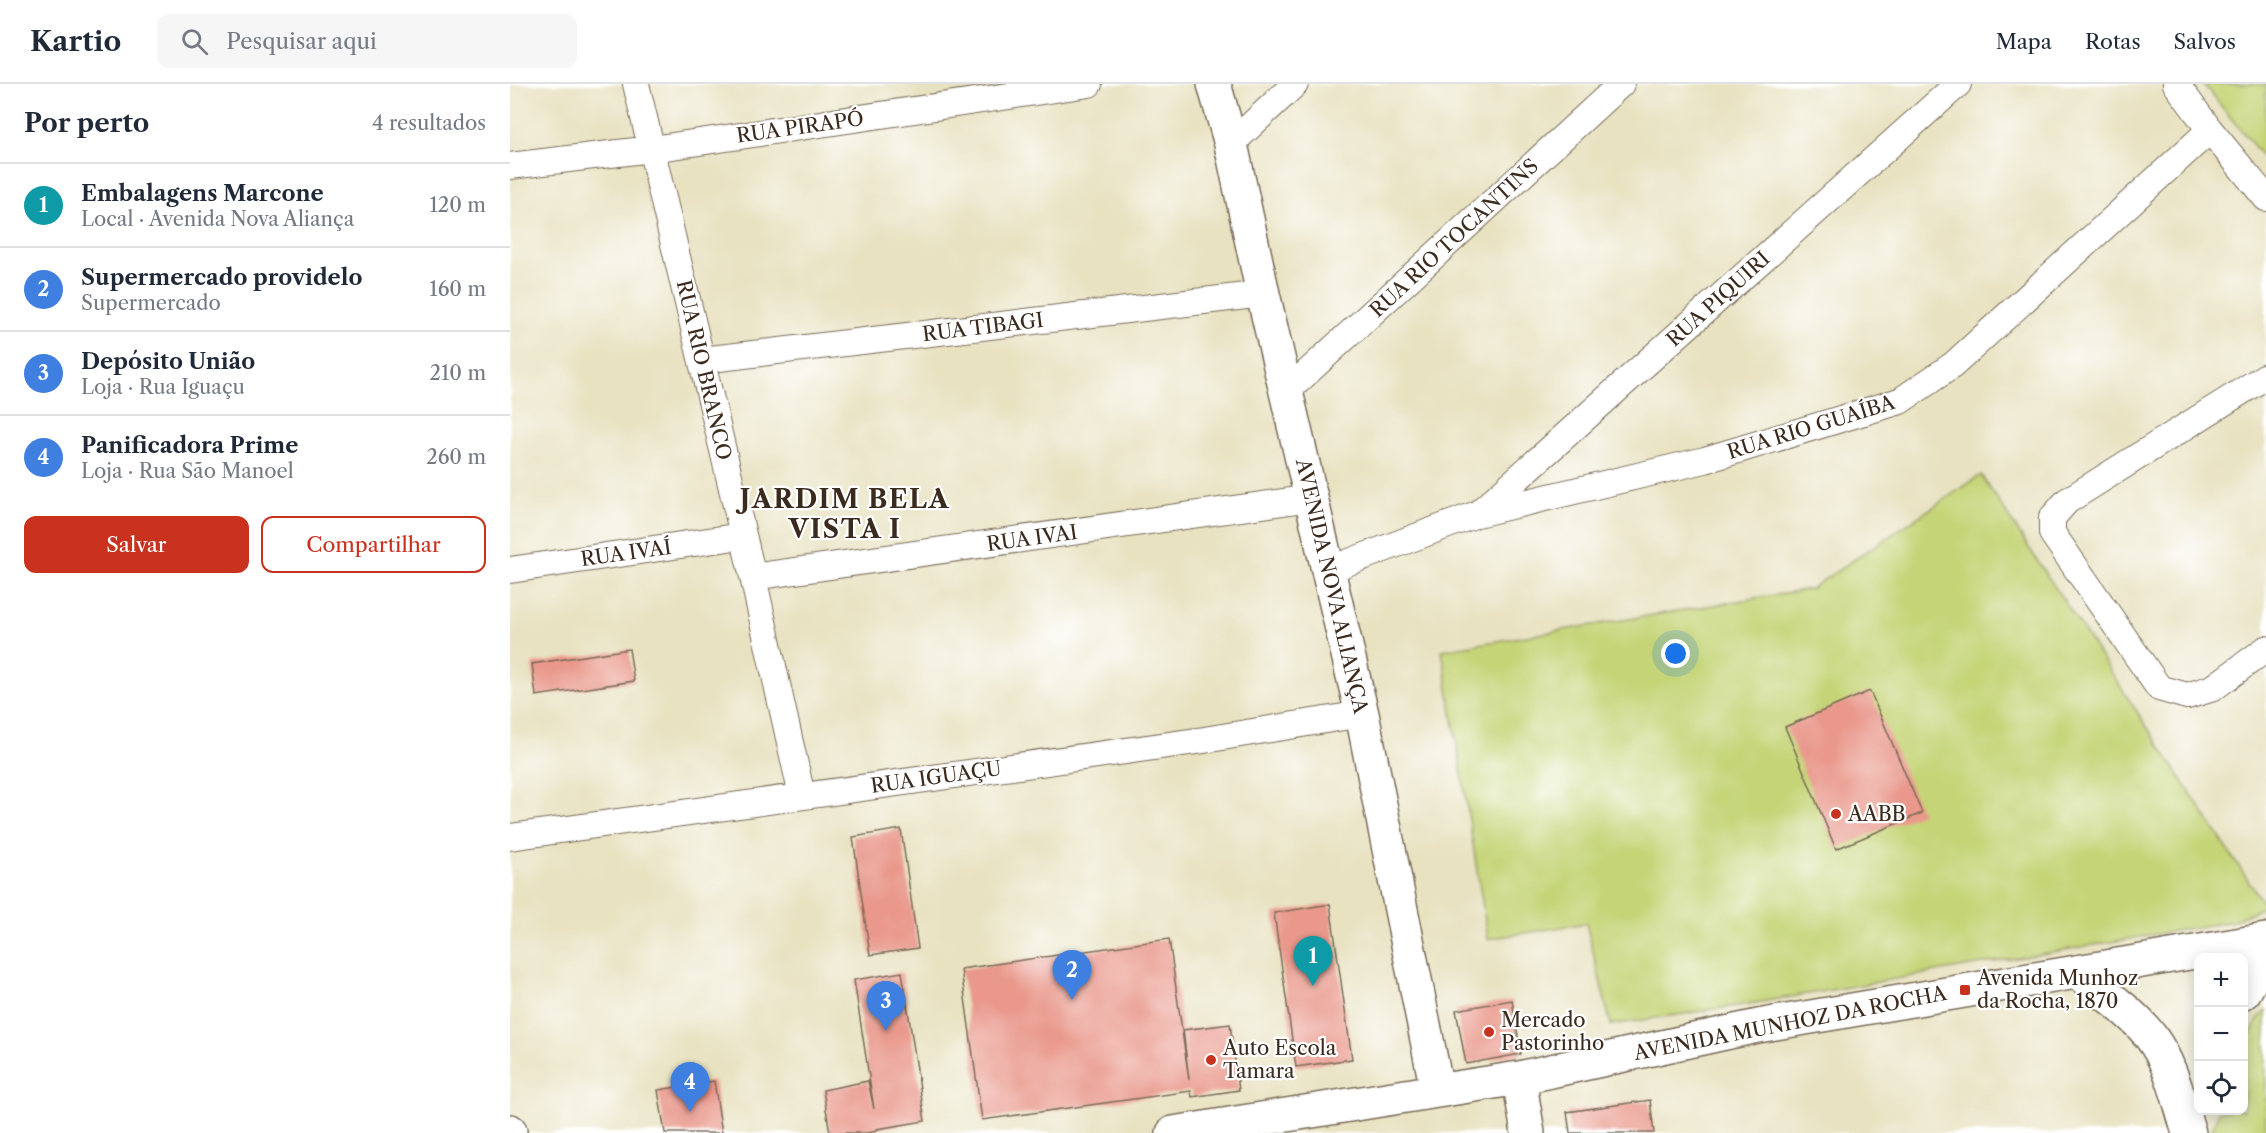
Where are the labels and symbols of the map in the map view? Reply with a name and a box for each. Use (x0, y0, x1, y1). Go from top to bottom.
street label: RUA PIRAPÓ (735, 105, 865, 148)
street label: RUA RIO TOCANTINS (1365, 154, 1543, 322)
street label: RUA PIQUIRI (1661, 246, 1775, 352)
street label: RUA RIO BRANCO (672, 278, 736, 462)
street label: RUA TIBAGI (921, 308, 1045, 346)
street label: RUA RIO GUAÍBA (1724, 389, 1899, 464)
street label: AVENIDA NOVA ALIANÇA (1291, 455, 1373, 717)
district label: JARDIM BELA VISTA I (736, 483, 950, 545)
street label: RUA IVAI (985, 520, 1079, 556)
street label: RUA IVAÍ (579, 534, 673, 571)
your location (1661, 639, 1690, 668)
street label: RUA IGUAÇU (869, 756, 1003, 798)
place label: AABB (1847, 802, 1906, 826)
marker: AABB (1829, 807, 1843, 821)
pin: 1 (1294, 936, 1332, 986)
pin: 2 (1052, 950, 1092, 1000)
place label: Avenida Munhoz da Rocha, 1870 (1976, 966, 2138, 1013)
street label: AVENIDA MUNHOZ DA ROCHA (1631, 981, 1950, 1065)
pin: 3 (866, 982, 905, 1031)
marker: Avenida Munhoz da Rocha, 1870 (1958, 983, 1972, 997)
place label: Mercado Pastorinho (1501, 1008, 1604, 1055)
marker: Mercado Pastorinho (1482, 1025, 1496, 1039)
place label: Auto Escola Tamara (1222, 1036, 1337, 1083)
marker: Auto Escola Tamara (1204, 1053, 1218, 1067)
pin: 4 (670, 1062, 710, 1112)

